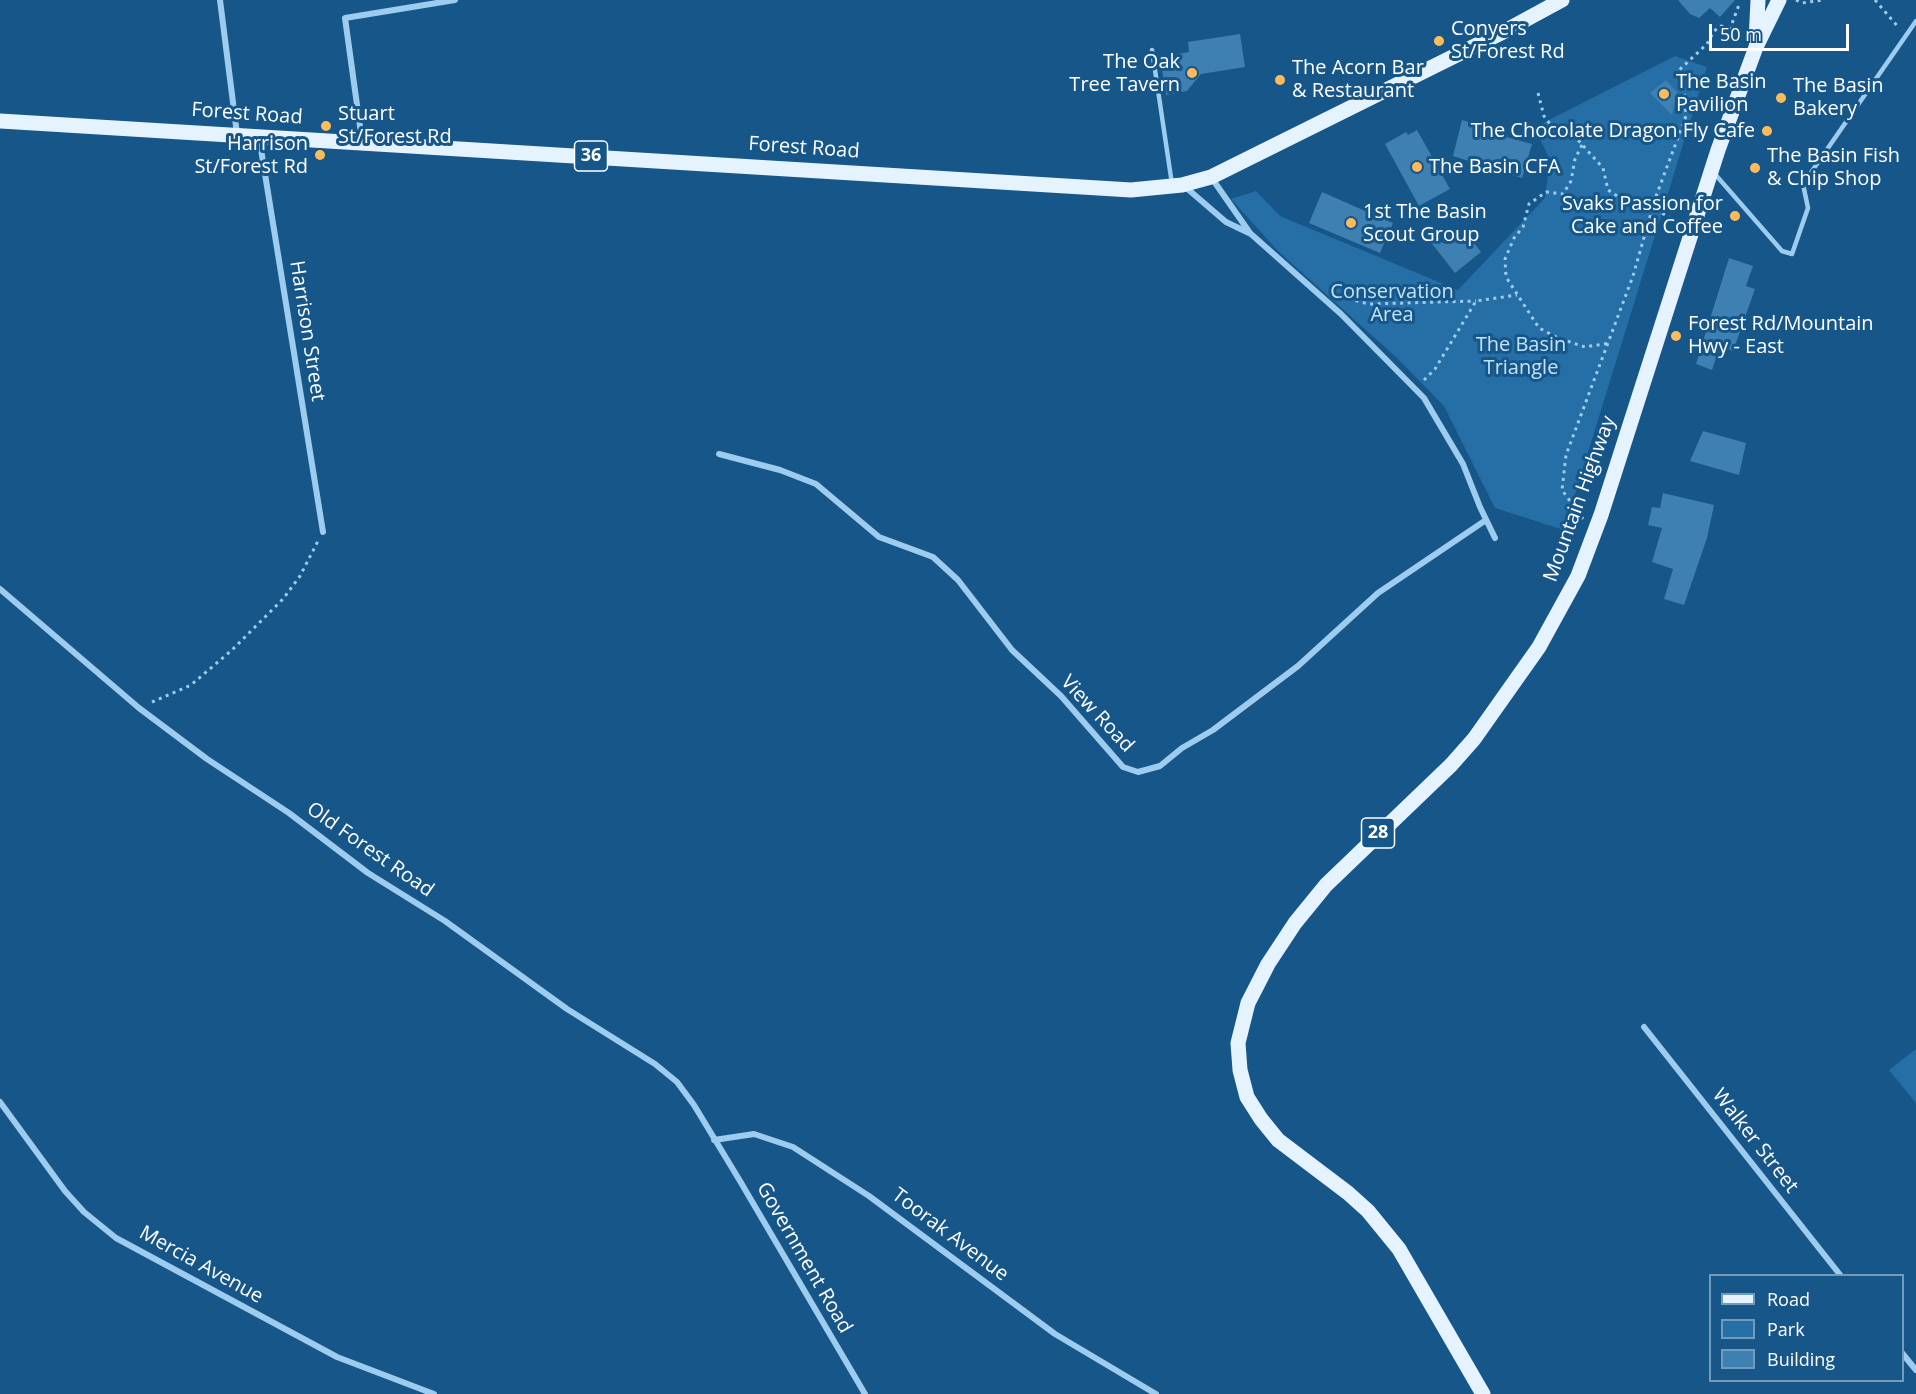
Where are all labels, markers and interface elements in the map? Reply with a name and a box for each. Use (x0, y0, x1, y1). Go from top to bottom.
scale bar (1712, 12, 1852, 50)
place label: Conyers St/Forest Rd (1451, 17, 1565, 64)
text: 50 m (1720, 22, 1762, 46)
marker: Conyers St/Forest Rd (1432, 34, 1446, 48)
place label: The Oak Tree Tavern (1069, 50, 1180, 97)
place label: The Acorn Bar & Restaurant (1292, 56, 1424, 103)
marker: The Oak Tree Tavern (1185, 66, 1199, 80)
place label: The Basin Pavilion (1676, 70, 1767, 117)
marker: The Acorn Bar & Restaurant (1273, 73, 1287, 87)
place label: The Basin Bakery (1793, 74, 1884, 121)
marker: The Basin Pavilion (1657, 87, 1671, 101)
marker: The Basin Bakery (1774, 91, 1788, 105)
street label: Forest Road (191, 98, 303, 130)
place label: Stuart St/Forest Rd (338, 102, 452, 149)
marker: Stuart St/Forest Rd (319, 119, 333, 133)
place label: The Chocolate Dragon Fly Cafe (1471, 119, 1755, 143)
marker: The Chocolate Dragon Fly Cafe (1760, 124, 1774, 138)
place label: Harrison St/Forest Rd (194, 132, 308, 179)
street label: Forest Road (748, 132, 860, 164)
road number: 36 (574, 141, 608, 171)
place label: The Basin Fish & Chip Shop (1767, 144, 1900, 191)
marker: Harrison St/Forest Rd (313, 148, 327, 162)
place label: The Basin CFA (1429, 155, 1560, 179)
marker: The Basin CFA (1410, 160, 1424, 174)
marker: The Basin Fish & Chip Shop (1748, 161, 1762, 175)
place label: Svaks Passion for Cake and Coffee (1562, 192, 1723, 239)
place label: 1st The Basin Scout Group (1363, 200, 1487, 247)
marker: Svaks Passion for Cake and Coffee (1728, 209, 1742, 223)
marker: 1st The Basin Scout Group (1344, 216, 1358, 230)
street label: Harrison Street (284, 259, 330, 403)
park label: Conservation Area (1330, 280, 1454, 327)
place label: Forest Rd/Mountain Hwy - East (1688, 312, 1874, 359)
marker: Forest Rd/Mountain Hwy - East (1669, 329, 1683, 343)
park label: The Basin Triangle (1476, 333, 1566, 380)
street label: Mountain Highway (1539, 413, 1621, 585)
street label: View Road (1055, 670, 1139, 758)
street label: Old Forest Road (302, 797, 438, 903)
road number: 28 (1362, 818, 1394, 848)
street label: Walker Street (1707, 1084, 1803, 1198)
street label: Government Road (751, 1178, 857, 1338)
street label: Toorak Avenue (887, 1183, 1013, 1287)
street label: Mercia Avenue (135, 1221, 267, 1309)
legend (1709, 1274, 1904, 1382)
text: Road (1767, 1287, 1810, 1311)
text: Park (1767, 1317, 1805, 1341)
text: Building (1767, 1347, 1835, 1371)

